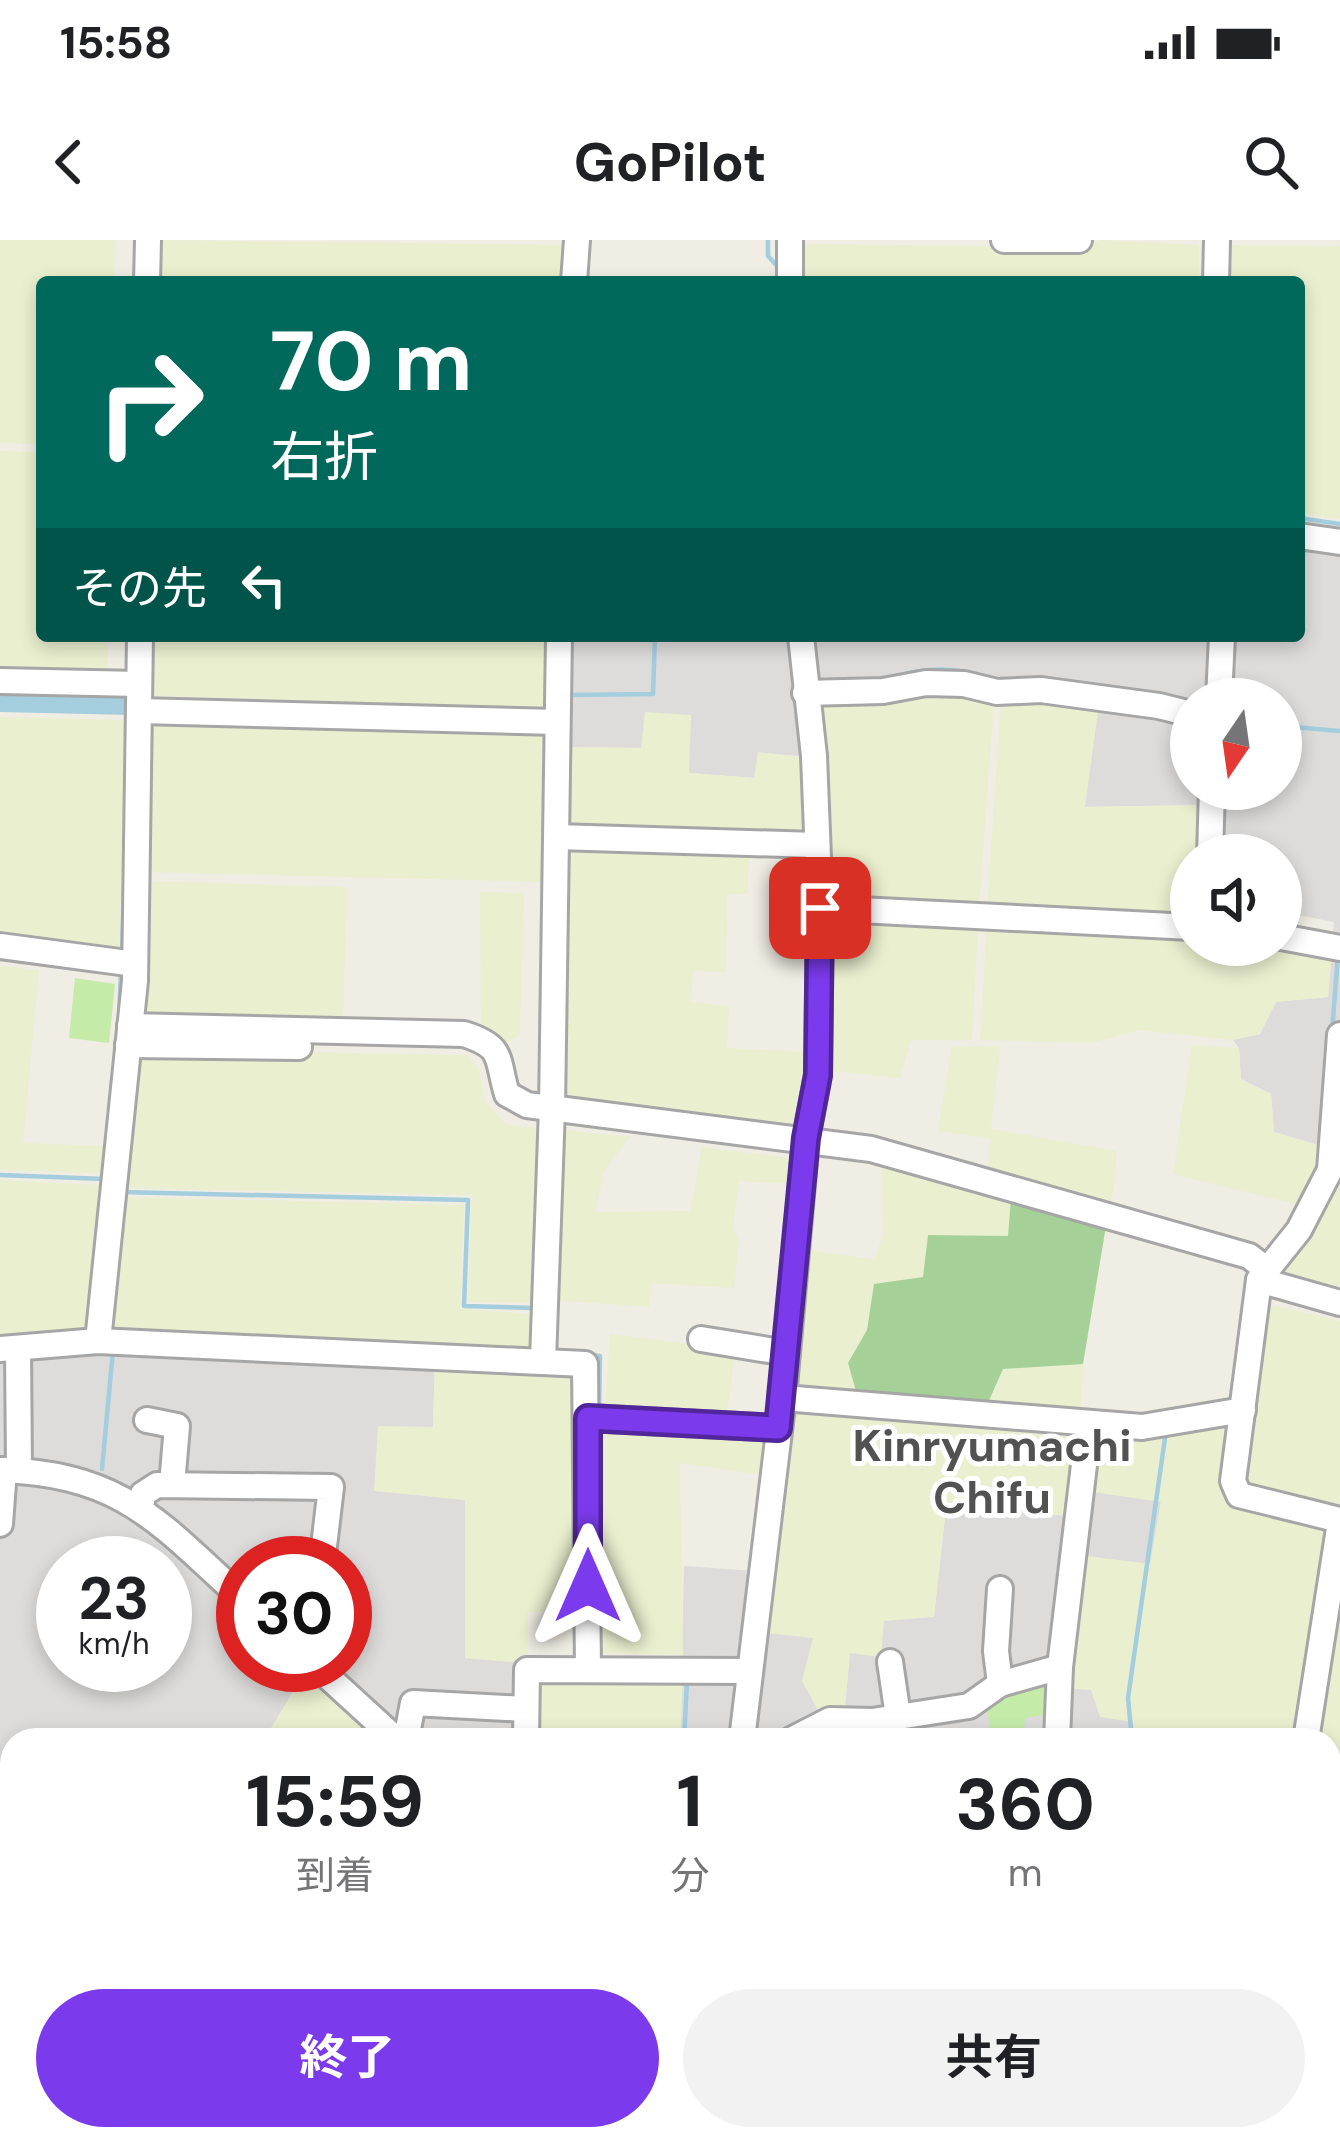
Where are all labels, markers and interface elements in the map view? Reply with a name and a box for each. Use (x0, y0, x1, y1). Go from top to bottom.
text: 15:58 (60, 13, 172, 72)
text: GoPilot (574, 127, 766, 198)
icon: back (36, 129, 102, 195)
icon: search (1238, 129, 1304, 195)
text: 70 m (270, 307, 473, 416)
icon: right (72, 324, 228, 480)
text: 右折 (270, 422, 378, 493)
icon: left (231, 552, 297, 618)
text: その先 (72, 559, 207, 618)
north arrow (1170, 678, 1302, 810)
map controls (1170, 678, 1302, 966)
button: sound (1170, 834, 1302, 966)
pin (769, 857, 871, 959)
icon: arrive (787, 875, 853, 941)
district label: Kinryumachi Chifu (853, 1416, 1131, 1527)
position arrow (525, 1523, 651, 1649)
speed limit sign: 30 (216, 1536, 372, 1692)
text: 23 (79, 1559, 149, 1638)
text: km/h (79, 1624, 149, 1663)
text: 15:59 (246, 1755, 424, 1848)
text: 1 (677, 1755, 703, 1848)
text: 360 (955, 1758, 1095, 1851)
text: m (1008, 1847, 1042, 1898)
text: 到着 (296, 1850, 374, 1901)
text: 分 (670, 1850, 709, 1901)
button: 終了 (36, 1989, 659, 2127)
button: 共有 (683, 1989, 1305, 2127)

